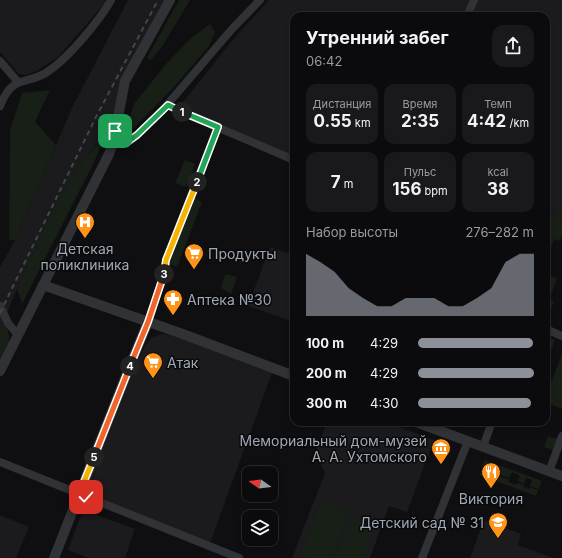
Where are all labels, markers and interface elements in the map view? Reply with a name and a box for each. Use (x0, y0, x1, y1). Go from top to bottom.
button: share (492, 25, 534, 67)
text: Утренний забег (306, 27, 449, 48)
text: 06:42 (306, 53, 342, 69)
text: Дистанция (313, 97, 371, 111)
text: Время (403, 97, 437, 111)
text: Темп (484, 97, 512, 111)
pin: 1 (172, 102, 192, 122)
text: 1 (180, 105, 184, 119)
text: 0.55 (313, 111, 352, 131)
text: 2:35 (401, 111, 439, 131)
text: 4:42 (467, 111, 506, 131)
pin (98, 114, 132, 148)
text: km (352, 116, 371, 130)
text: /km (506, 116, 529, 130)
icon: arrive (104, 120, 126, 142)
text: Пульс (404, 165, 436, 179)
text: kcal (487, 165, 509, 179)
pin: 2 (187, 172, 207, 192)
text: 7 (331, 172, 341, 192)
text: 2 (194, 175, 200, 189)
text: m (341, 177, 353, 191)
text: 156 (392, 179, 422, 199)
text: 38 (487, 179, 509, 199)
text: bpm (422, 184, 448, 198)
hospital icon: Детская поликлиника (74, 211, 96, 239)
text: Набор высоты (306, 224, 398, 240)
text: 276–282 m (465, 224, 534, 240)
place label: Детская поликлиника (41, 240, 129, 273)
supermarket icon: Продукты (183, 242, 205, 270)
place label: Продукты (208, 245, 277, 262)
pin: 3 (154, 264, 174, 284)
text: 3 (160, 267, 168, 281)
pharmacy icon: Аптека №30 (162, 288, 184, 316)
place label: Аптека №30 (187, 291, 272, 308)
text: 100 m (306, 335, 344, 351)
text: 4:29 (370, 335, 398, 351)
supermarket icon: Атак (142, 351, 164, 379)
place label: Атак (167, 354, 199, 371)
pin: 4 (120, 356, 140, 376)
text: 4 (126, 359, 134, 373)
text: 200 m (306, 365, 347, 381)
text: 4:29 (370, 365, 398, 381)
text: 300 m (306, 395, 347, 411)
text: 4:30 (370, 395, 398, 411)
place label: Мемориальный дом-музей А. А. Ухтомского (239, 432, 427, 465)
museum icon: Мемориальный дом-музей А. А. Ухтомского (430, 437, 452, 465)
pin: 5 (84, 447, 104, 467)
text: 5 (90, 450, 98, 464)
restaurant icon: Виктория (480, 461, 502, 489)
north arrow (242, 466, 278, 502)
map controls (242, 466, 278, 546)
pin (69, 480, 103, 514)
icon: check (75, 486, 97, 508)
place label: Виктория (459, 490, 523, 507)
button: layers (242, 510, 278, 546)
school or university icon: Детский сад № 31 (487, 511, 509, 539)
place label: Детский сад № 31 (360, 514, 484, 531)

